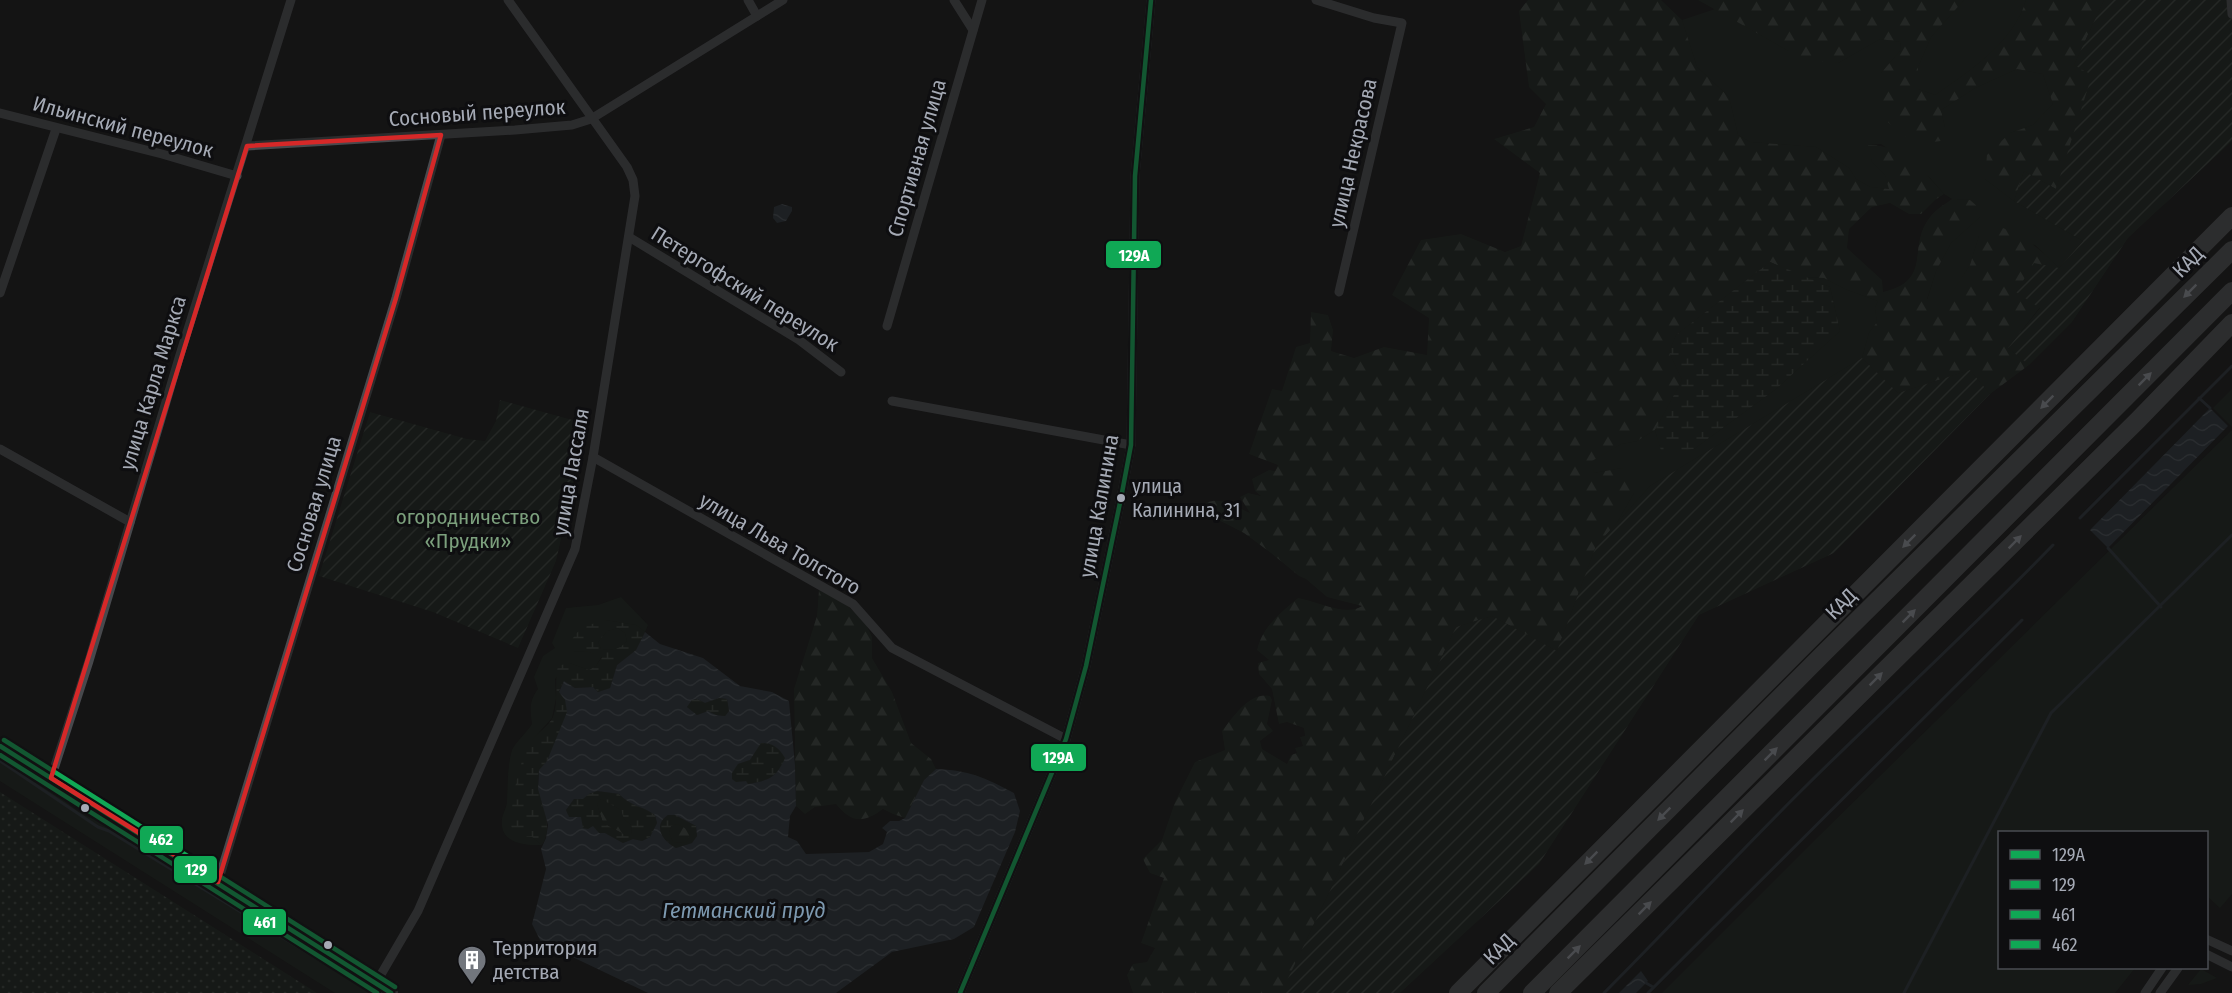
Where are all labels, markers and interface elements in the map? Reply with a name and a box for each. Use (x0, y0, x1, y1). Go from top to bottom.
street label: Спортивная улица (882, 76, 952, 240)
street label: улица Некрасова (1323, 76, 1383, 230)
street label: Ильинский переулок (30, 90, 216, 164)
street label: Сосновый переулок (388, 94, 566, 132)
street label: Петергофский переулок (646, 221, 844, 357)
line badge: 129А (1105, 240, 1162, 269)
street label: КАД (2167, 241, 2209, 283)
text: 129А (1119, 246, 1150, 265)
one-way arrow (2184, 284, 2198, 298)
street label: улица Карла Маркса (114, 293, 192, 473)
one-way arrow (2137, 373, 2151, 387)
one-way arrow (2040, 395, 2054, 409)
street label: улица Лассаля (547, 406, 595, 538)
street label: улица Калинина (1074, 432, 1124, 580)
street label: Сосновая улица (281, 433, 347, 575)
place label: улица Калинина, 31 (1132, 474, 1240, 522)
street label: улица Льва Толстого (695, 487, 865, 601)
marker: улица Калинина, 31 (1115, 492, 1127, 504)
park label: огородничество «Прудки» (396, 504, 540, 554)
one-way arrow (1903, 533, 1917, 547)
one-way arrow (2007, 535, 2022, 549)
street label: КАД (1820, 583, 1862, 625)
one-way arrow (1901, 610, 1915, 624)
one-way arrow (1869, 672, 1884, 686)
line badge: 129А (1030, 743, 1087, 772)
one-way arrow (1764, 747, 1778, 762)
text: 129А (1043, 748, 1074, 767)
unlabelled marker (79, 802, 91, 814)
one-way arrow (1658, 806, 1672, 820)
one-way arrow (1730, 809, 1745, 823)
line badge: 462 (139, 825, 184, 854)
text: 462 (149, 830, 174, 849)
legend (1998, 831, 2208, 969)
text: 129А (2052, 844, 2085, 866)
one-way arrow (1585, 851, 1599, 865)
line badge: 129 (173, 855, 218, 884)
text: 129 (185, 860, 207, 879)
text: 129 (2052, 874, 2076, 896)
water label: Гетманский пруд (662, 897, 826, 924)
one-way arrow (1637, 901, 1651, 915)
text: 461 (2052, 904, 2076, 926)
line badge: 461 (242, 908, 287, 936)
text: 461 (254, 913, 276, 932)
street label: КАД (1478, 928, 1520, 970)
text: 462 (2052, 934, 2077, 956)
place label: Территория детства (493, 935, 597, 985)
unlabelled marker (322, 939, 334, 951)
building icon: Территория детства (456, 944, 488, 986)
one-way arrow (1566, 945, 1580, 959)

